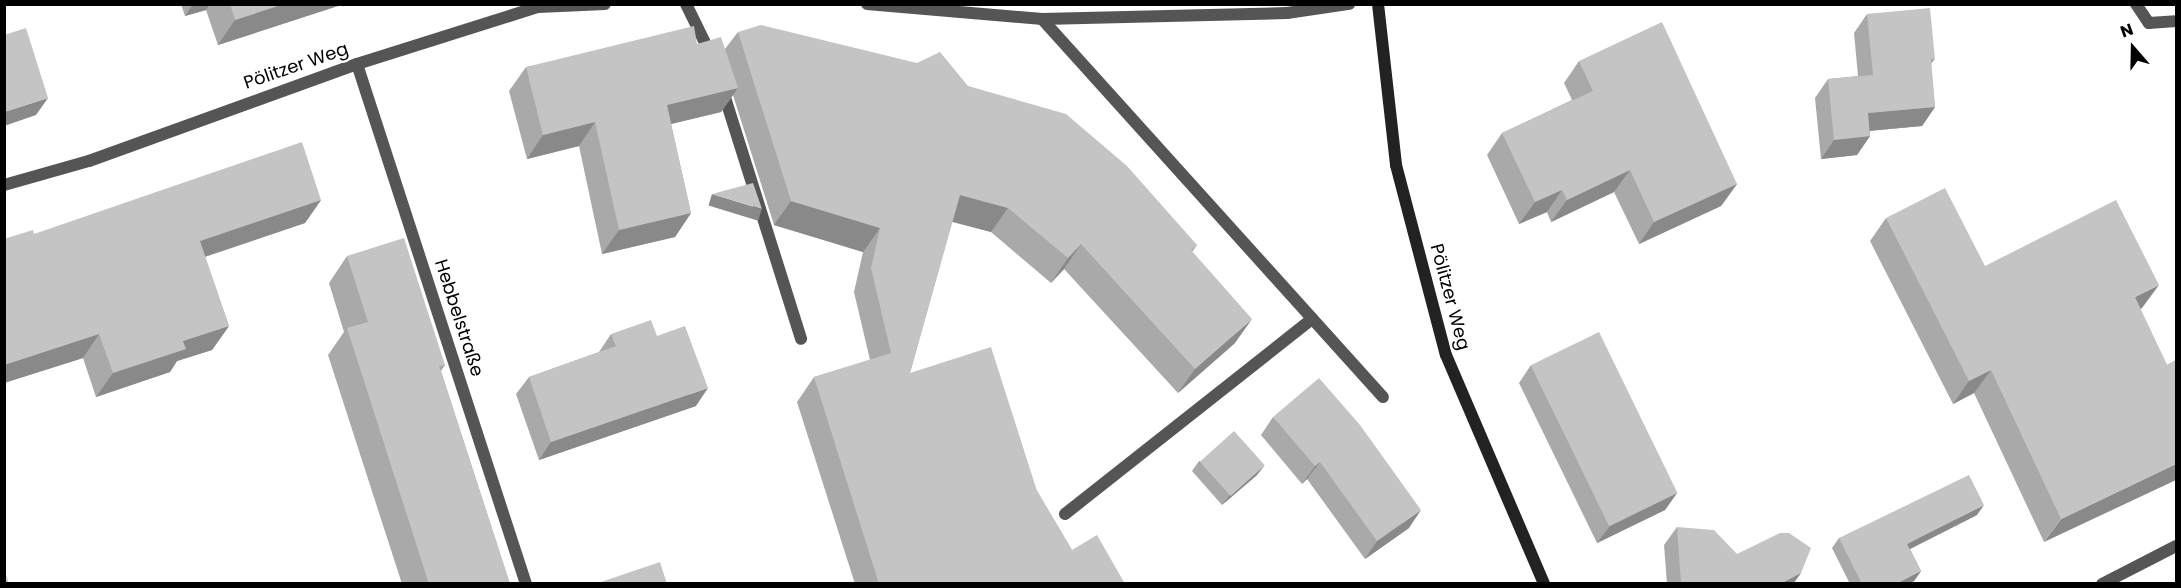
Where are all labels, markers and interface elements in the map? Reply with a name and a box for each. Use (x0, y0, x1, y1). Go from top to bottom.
north arrow (2103, 18, 2163, 78)
text: N (2117, 18, 2136, 43)
street label: Pölitzer Weg (241, 38, 351, 94)
street label: Pölitzer Weg (1425, 242, 1475, 352)
street label: Hebbelstraße (430, 257, 488, 379)

